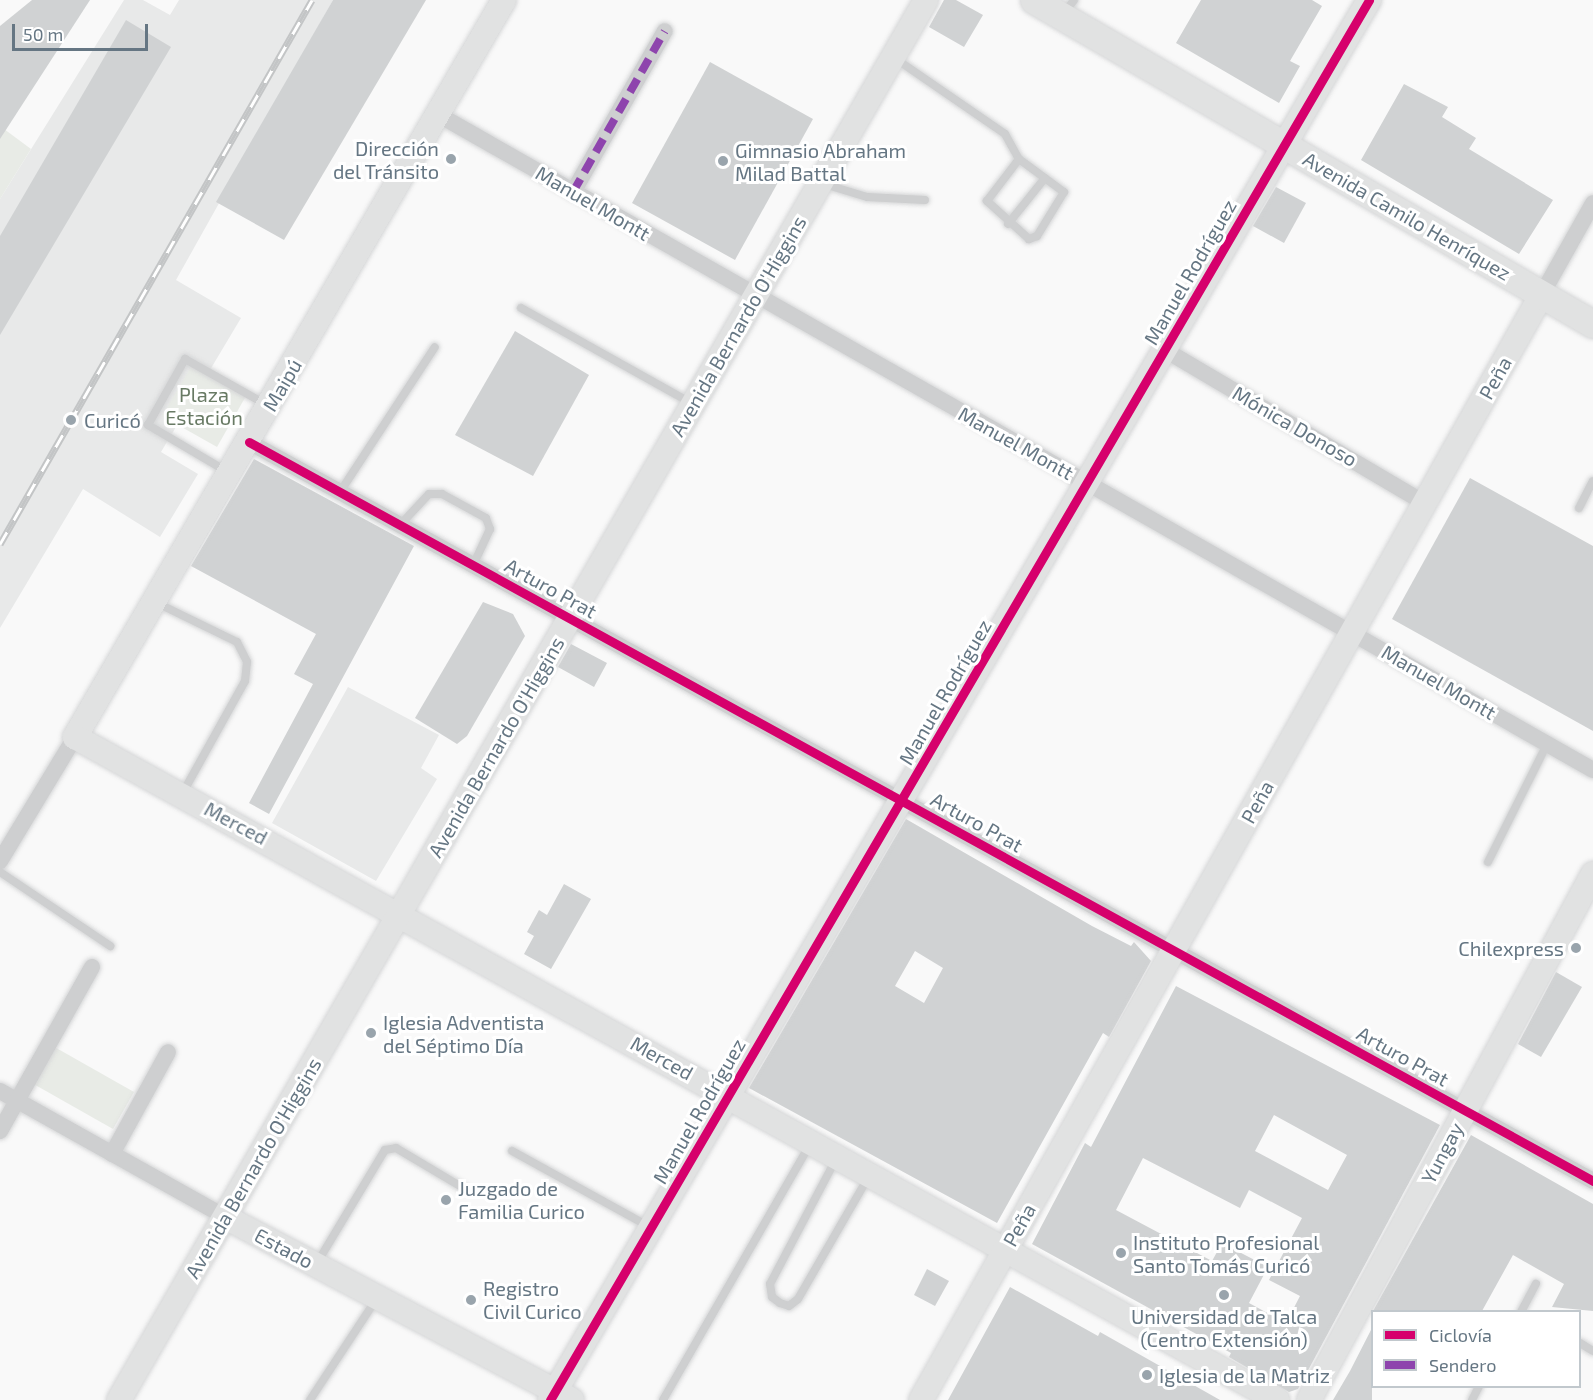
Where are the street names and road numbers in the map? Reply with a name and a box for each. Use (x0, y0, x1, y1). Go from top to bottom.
street label: Avenida Camilo Henríquez (1299, 147, 1515, 285)
street label: Manuel Montt (531, 160, 655, 246)
street label: Manuel Rodríguez (1139, 195, 1241, 349)
street label: Avenida Bernardo O'Higgins (665, 212, 811, 440)
street label: Peña (1474, 352, 1516, 404)
street label: Maipú (257, 355, 307, 415)
street label: Mónica Donoso (1228, 381, 1362, 471)
street label: Manuel Montt (954, 401, 1078, 485)
street label: Arturo Prat (501, 553, 601, 623)
street label: Manuel Rodríguez (894, 615, 996, 769)
street label: Avenida Bernardo O'Higgins (423, 633, 569, 861)
street label: Manuel Montt (1377, 639, 1501, 725)
street label: Peña (1236, 776, 1278, 828)
street label: Arturo Prat (927, 787, 1027, 857)
street label: Merced (200, 796, 272, 850)
street label: Arturo Prat (1353, 1021, 1453, 1091)
street label: Merced (627, 1031, 697, 1085)
street label: Manuel Rodríguez (648, 1034, 750, 1188)
street label: Avenida Bernardo O'Higgins (180, 1054, 326, 1282)
street label: Yungay (1416, 1118, 1468, 1188)
street label: Peña (998, 1199, 1040, 1251)
street label: Estado (251, 1223, 317, 1273)

